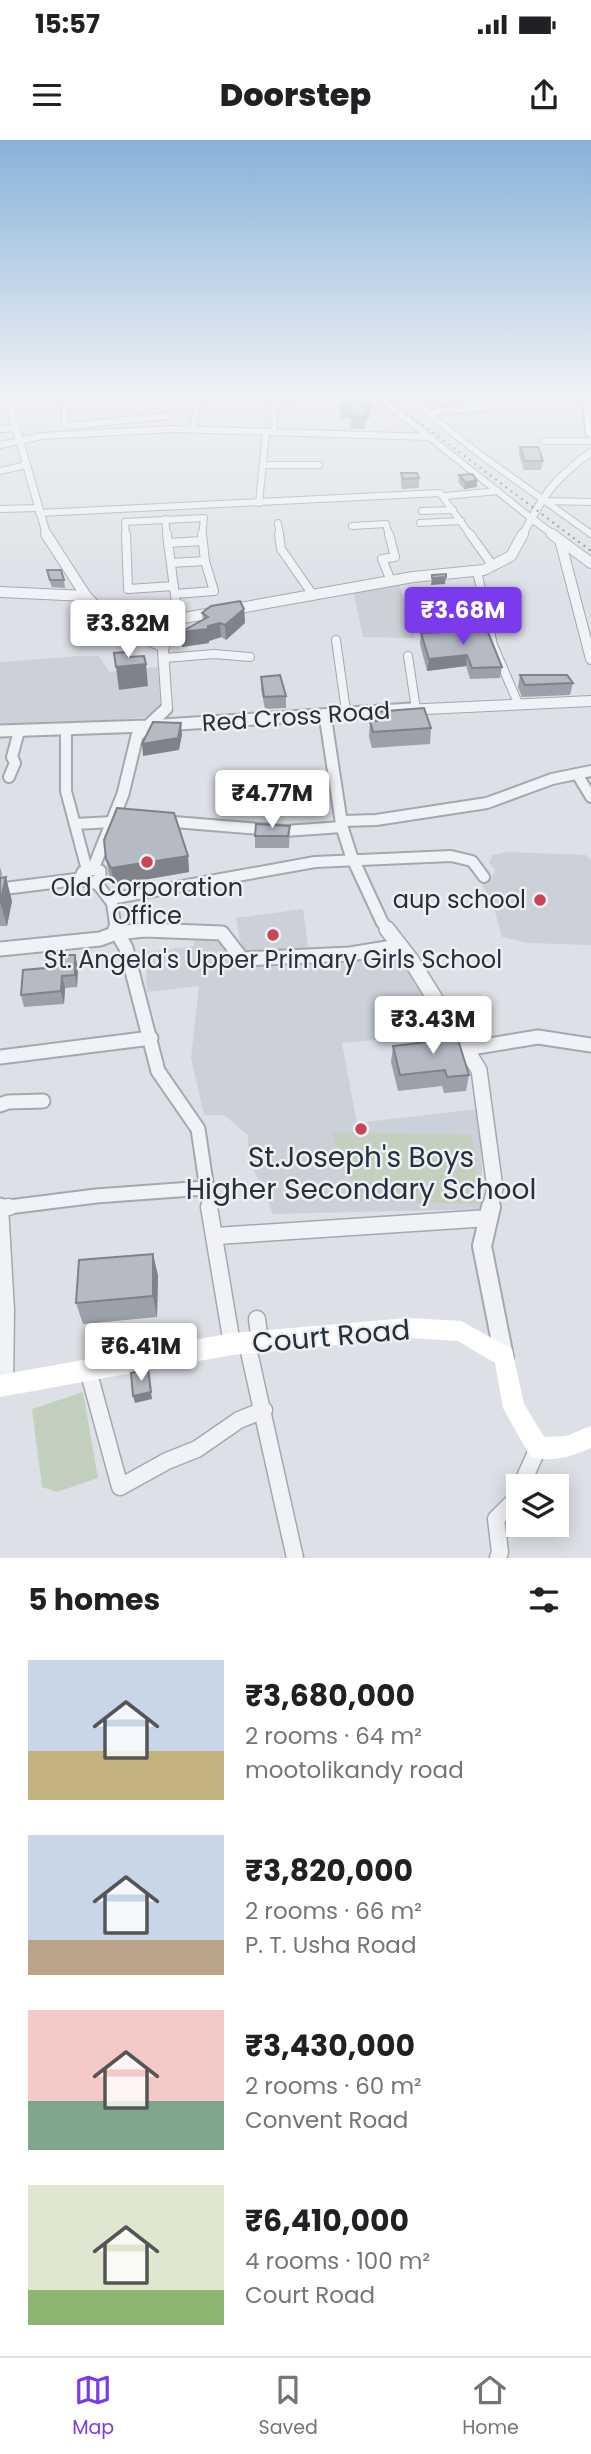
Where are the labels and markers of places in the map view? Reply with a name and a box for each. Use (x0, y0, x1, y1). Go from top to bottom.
pin: ₹3.68M (406, 588, 520, 647)
pin: ₹3.82M (71, 601, 185, 660)
pin: ₹4.77M (215, 770, 329, 830)
marker: Old Corporation Office (139, 854, 155, 870)
place label: Old Corporation Office (51, 871, 243, 932)
place label: aup school (393, 883, 526, 916)
marker: aup school (532, 892, 548, 908)
marker: St. Angela's Upper Primary Girls School (265, 927, 281, 943)
place label: St. Angela's Upper Primary Girls School (44, 943, 502, 976)
pin: ₹3.43M (376, 996, 490, 1056)
marker: St.Joseph's Boys Higher Secondary School (353, 1121, 369, 1137)
place label: St.Joseph's Boys Higher Secondary School (186, 1138, 536, 1209)
pin: ₹6.41M (84, 1324, 198, 1383)

